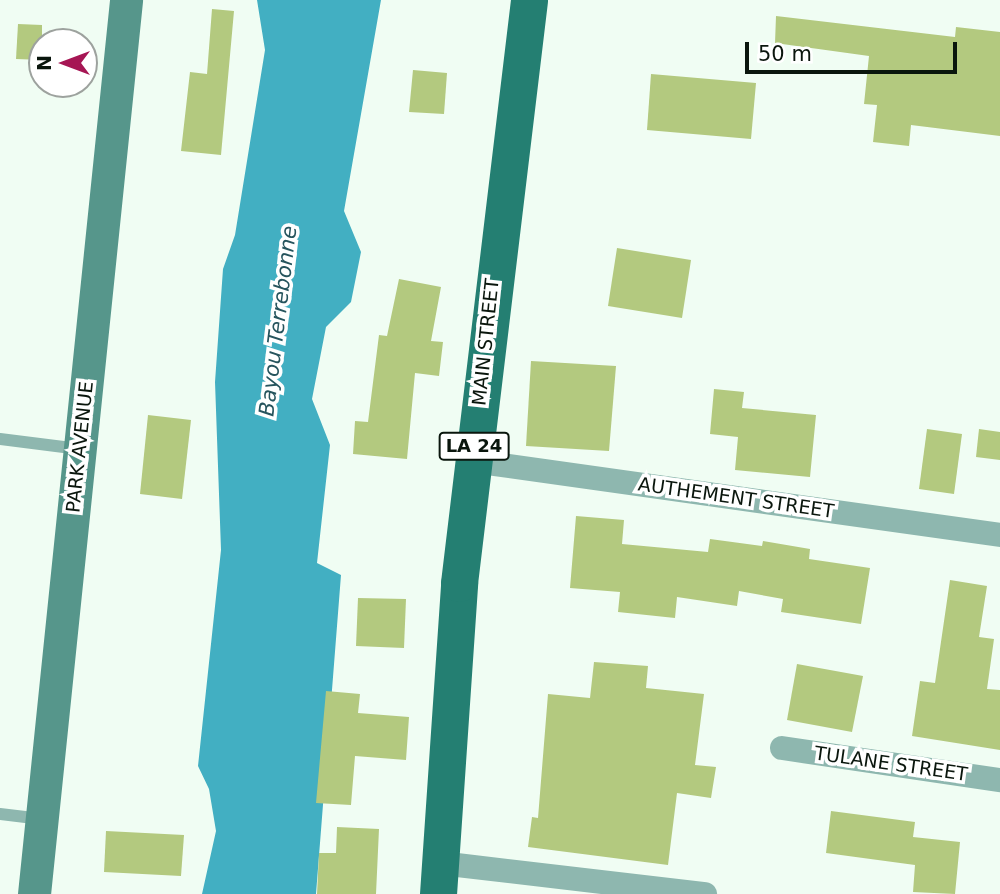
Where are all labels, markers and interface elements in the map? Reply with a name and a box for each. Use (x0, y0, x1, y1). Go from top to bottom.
north arrow (28, 28, 98, 98)
scale bar (748, 28, 960, 72)
text: 50 m (758, 42, 812, 66)
text: N (33, 55, 55, 71)
water label: Bayou Terrebonne (254, 224, 302, 418)
street label: MAIN STREET (468, 277, 504, 407)
street label: PARK AVENUE (62, 380, 98, 514)
road number: LA 24 (437, 432, 511, 461)
street label: AUTHEMENT STREET (637, 473, 835, 523)
street label: TULANE STREET (813, 742, 969, 786)

